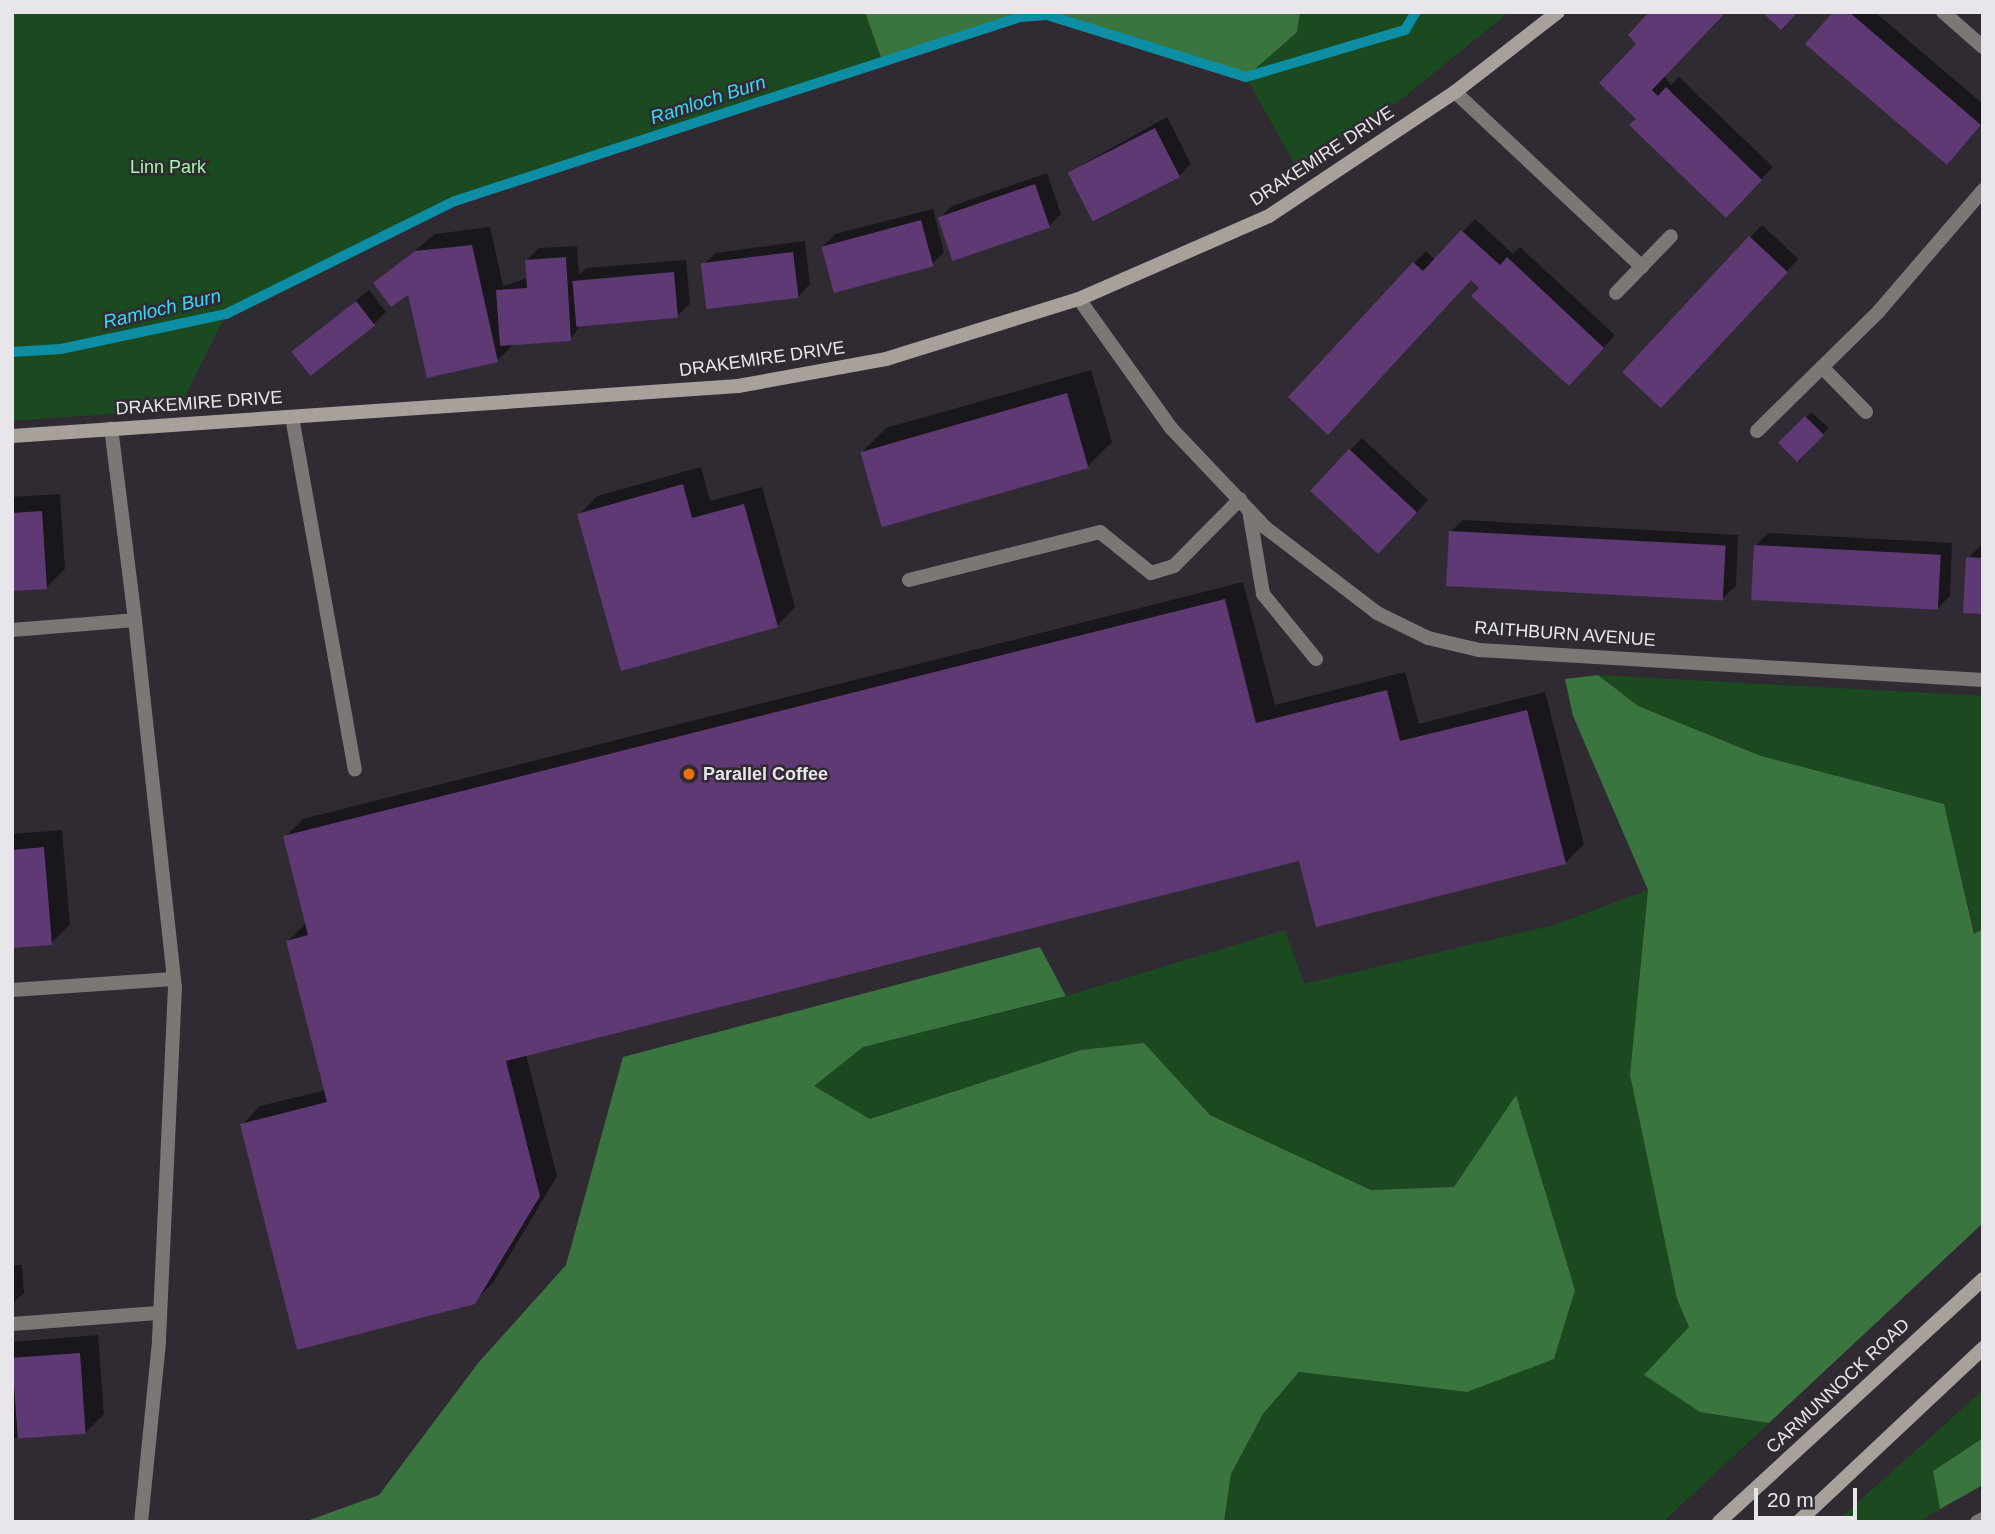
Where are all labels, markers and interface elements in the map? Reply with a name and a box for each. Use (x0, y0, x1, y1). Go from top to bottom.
water label: Ramloch Burn (647, 71, 769, 129)
street label: DRAKEMIRE DRIVE (1246, 101, 1398, 211)
park label: Linn Park (130, 156, 206, 178)
water label: Ramloch Burn (101, 284, 223, 334)
street label: DRAKEMIRE DRIVE (678, 337, 846, 381)
street label: DRAKEMIRE DRIVE (115, 386, 283, 420)
street label: RAITHBURN AVENUE (1473, 617, 1657, 651)
place label: Parallel Coffee (703, 763, 828, 785)
marker: Parallel Coffee (681, 766, 697, 782)
street label: CARMUNNOCK ROAD (1762, 1314, 1914, 1458)
scale bar (1757, 1474, 1860, 1518)
text: 20 m (1767, 1488, 1814, 1511)

